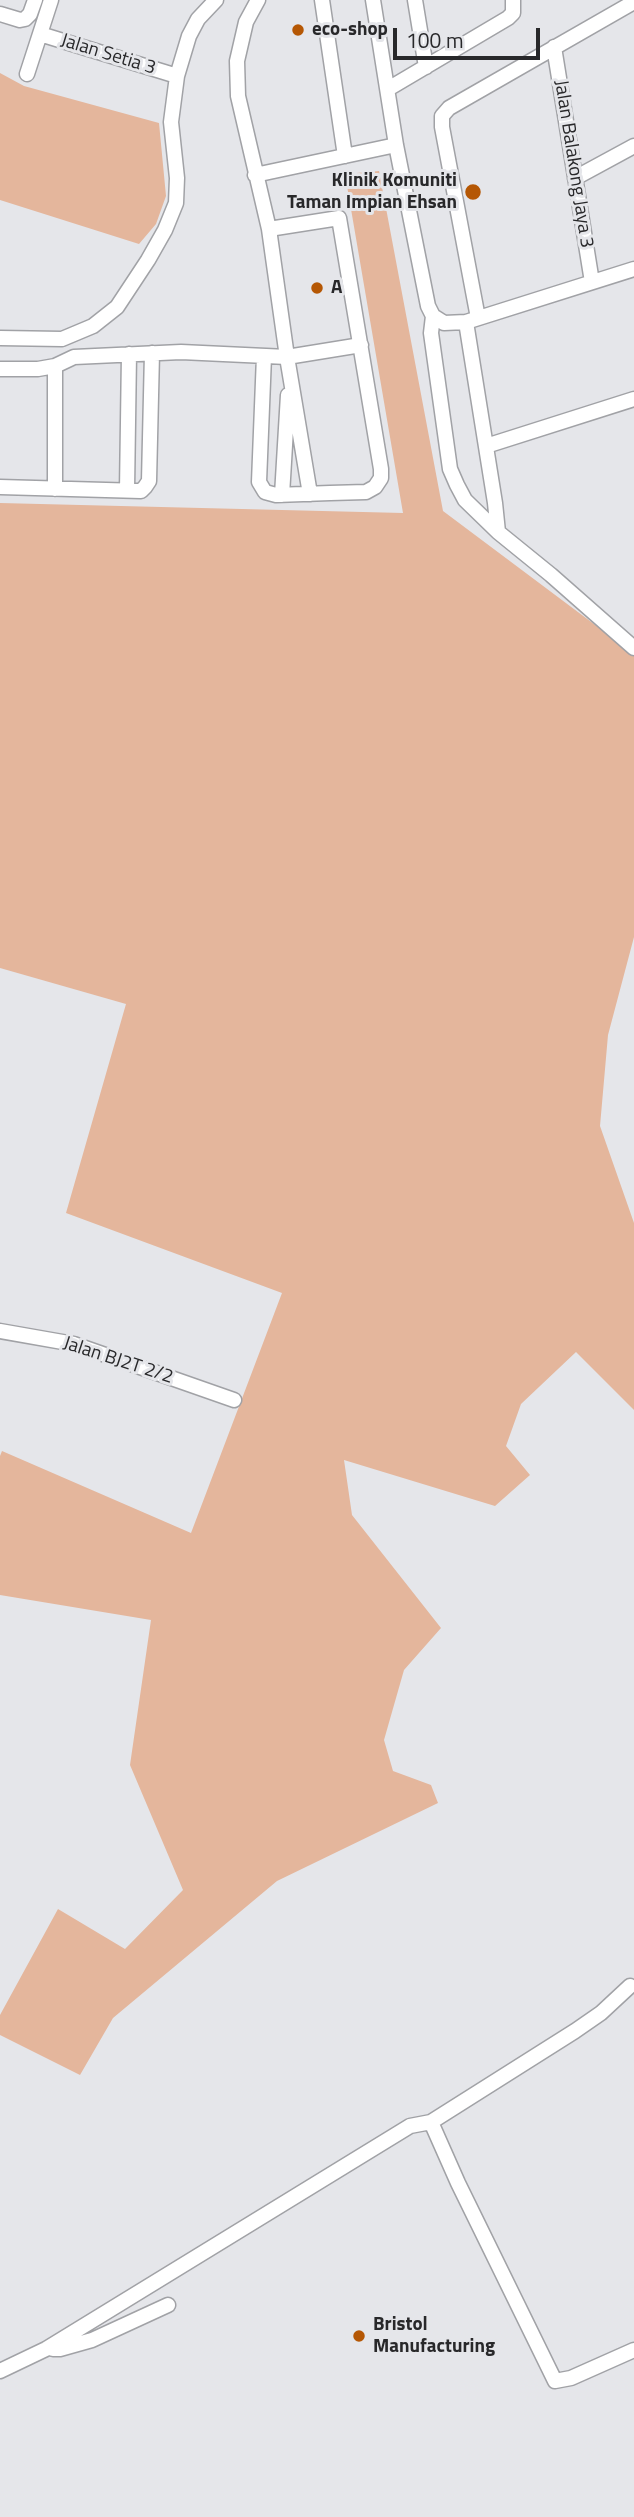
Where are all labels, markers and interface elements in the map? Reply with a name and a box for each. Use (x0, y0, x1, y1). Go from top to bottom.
scale bar (396, 14, 543, 58)
place label: eco-shop (312, 19, 388, 41)
marker: eco-shop (290, 22, 306, 38)
text: 100 m (406, 24, 463, 56)
street label: Jalan Setia 3 (58, 30, 158, 80)
street label: Jalan Balakong Jaya 3 (548, 78, 598, 250)
place label: Klinik Komuniti Taman Impian Ehsan (287, 170, 457, 214)
marker: Klinik Komuniti Taman Impian Ehsan (463, 182, 483, 202)
place label: A (331, 277, 342, 299)
marker: A (309, 280, 325, 296)
street label: Jalan BJ2T 2/2 (60, 1333, 176, 1389)
place label: Bristol Manufacturing (373, 2314, 495, 2358)
marker: Bristol Manufacturing (351, 2328, 367, 2344)

